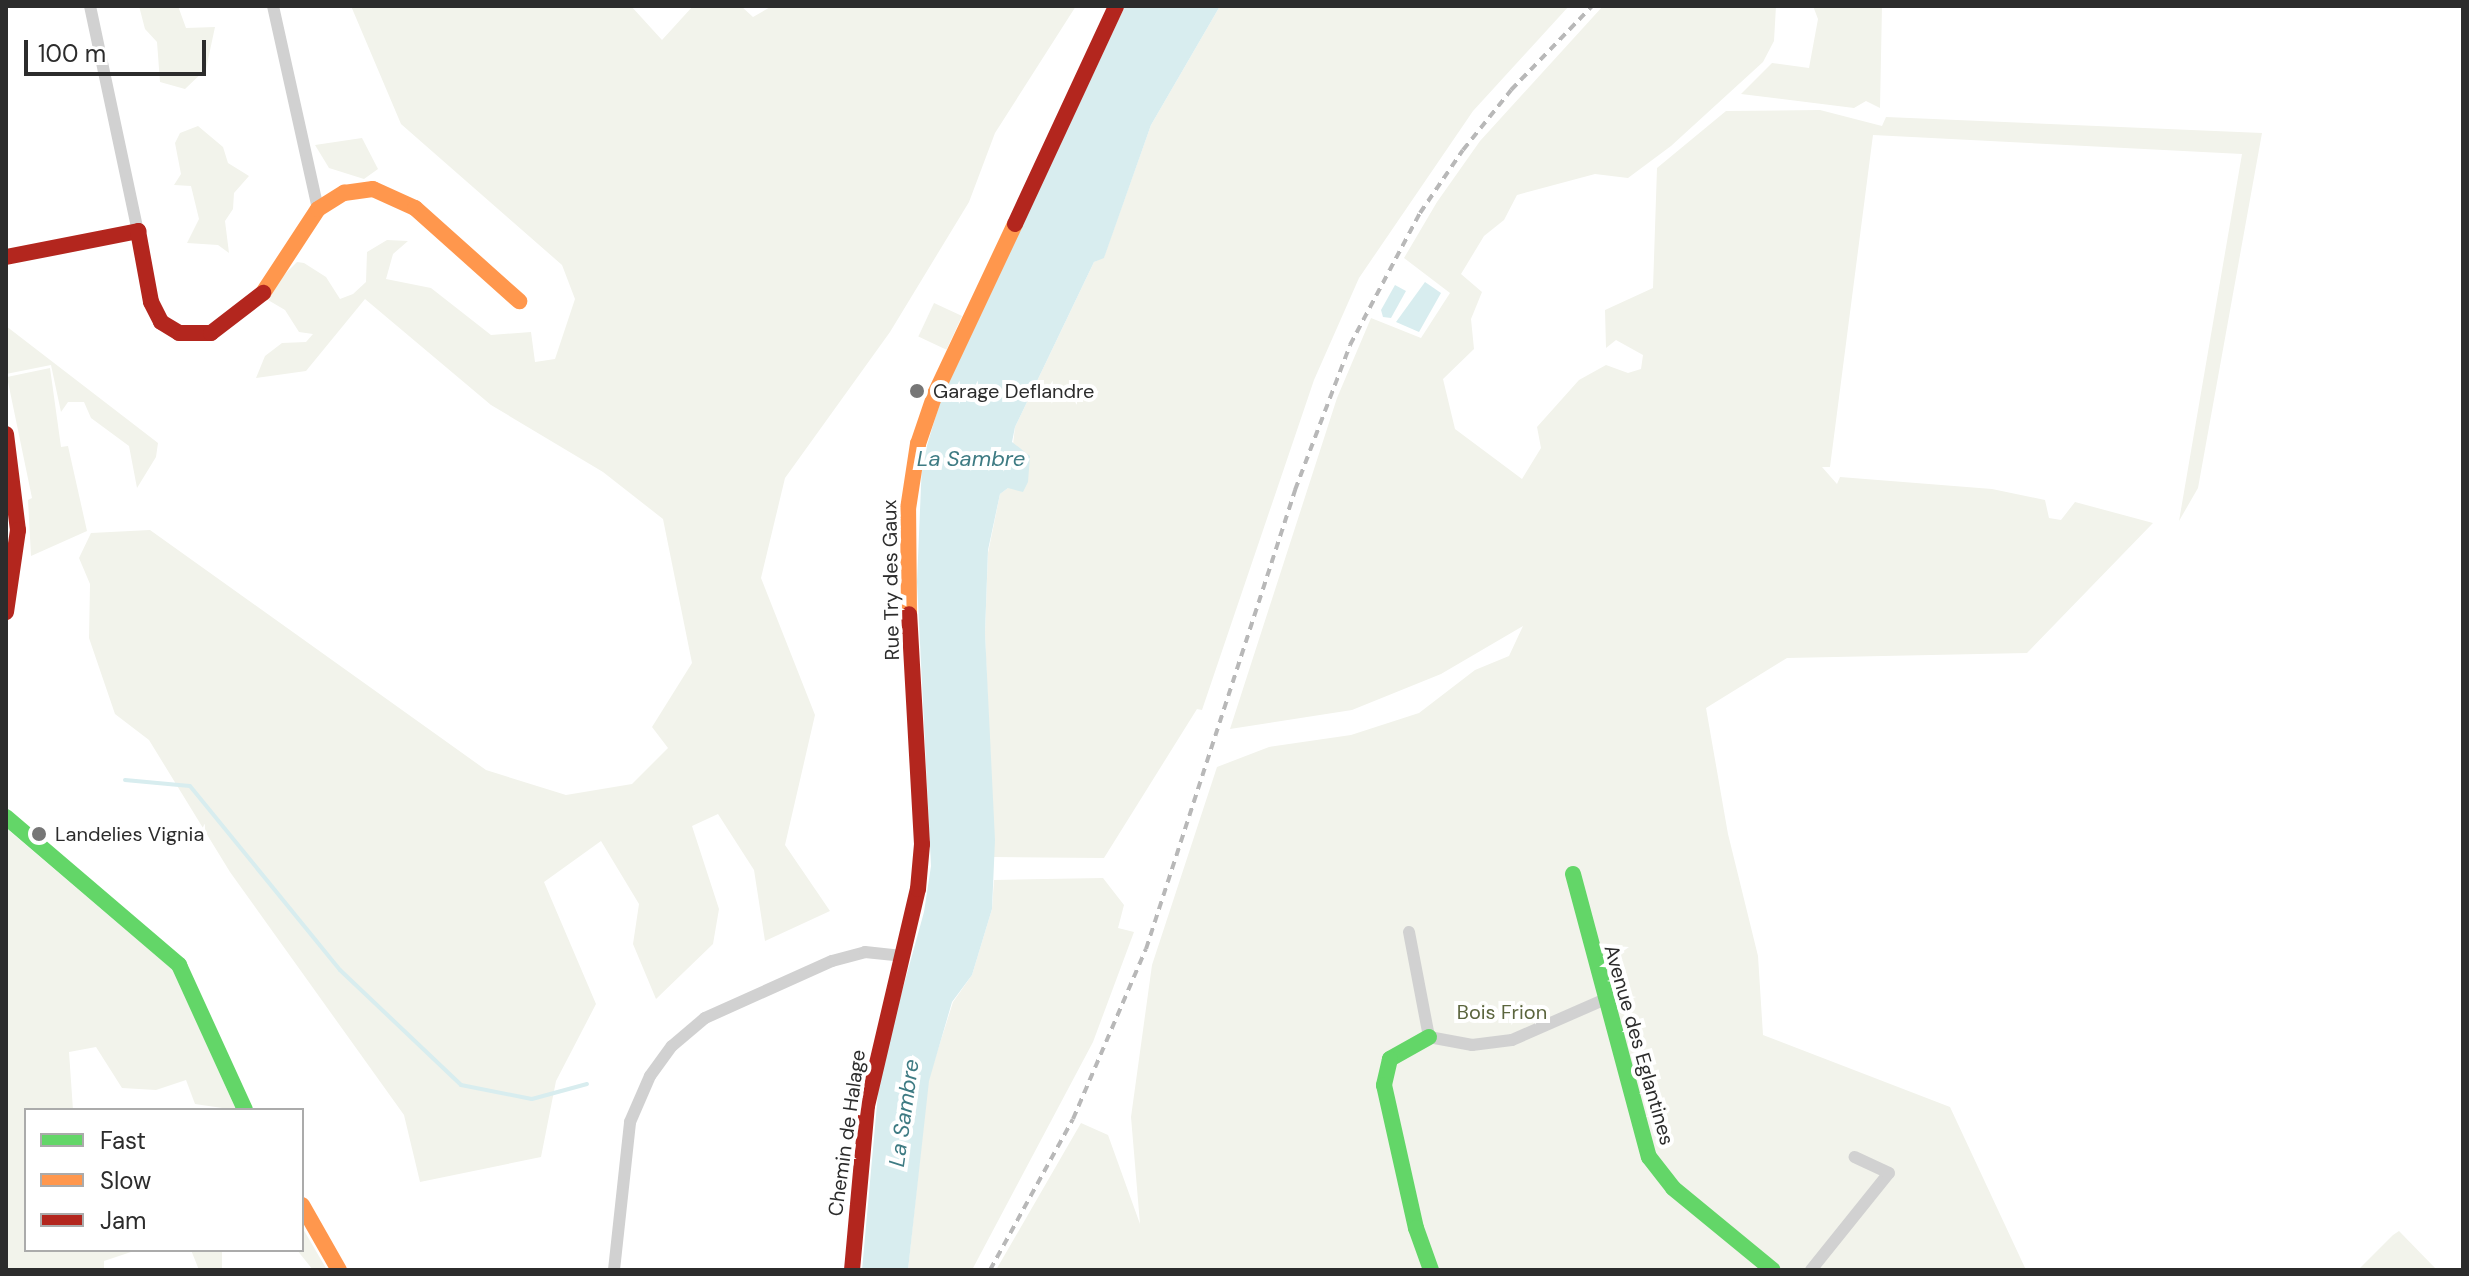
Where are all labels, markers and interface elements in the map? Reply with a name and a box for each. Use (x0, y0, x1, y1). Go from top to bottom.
scale bar (28, 24, 210, 74)
text: 100 m (38, 38, 106, 69)
place label: Garage Deflandre (933, 379, 1094, 403)
marker: Garage Deflandre (908, 382, 926, 400)
water label: La Sambre (917, 446, 1025, 472)
street label: Rue Try des Gaux (878, 499, 904, 661)
place label: Landelies Vignia (55, 822, 204, 846)
marker: Landelies Vignia (30, 825, 48, 843)
street label: Avenue des Eglantines (1599, 942, 1679, 1148)
park label: Bois Frion (1457, 1000, 1547, 1024)
street label: Chemin de Halage (823, 1048, 871, 1218)
water label: La Sambre (883, 1057, 925, 1169)
legend (24, 1108, 304, 1252)
text: Fast (100, 1125, 146, 1156)
text: Slow (100, 1165, 151, 1196)
text: Jam (100, 1205, 146, 1236)

